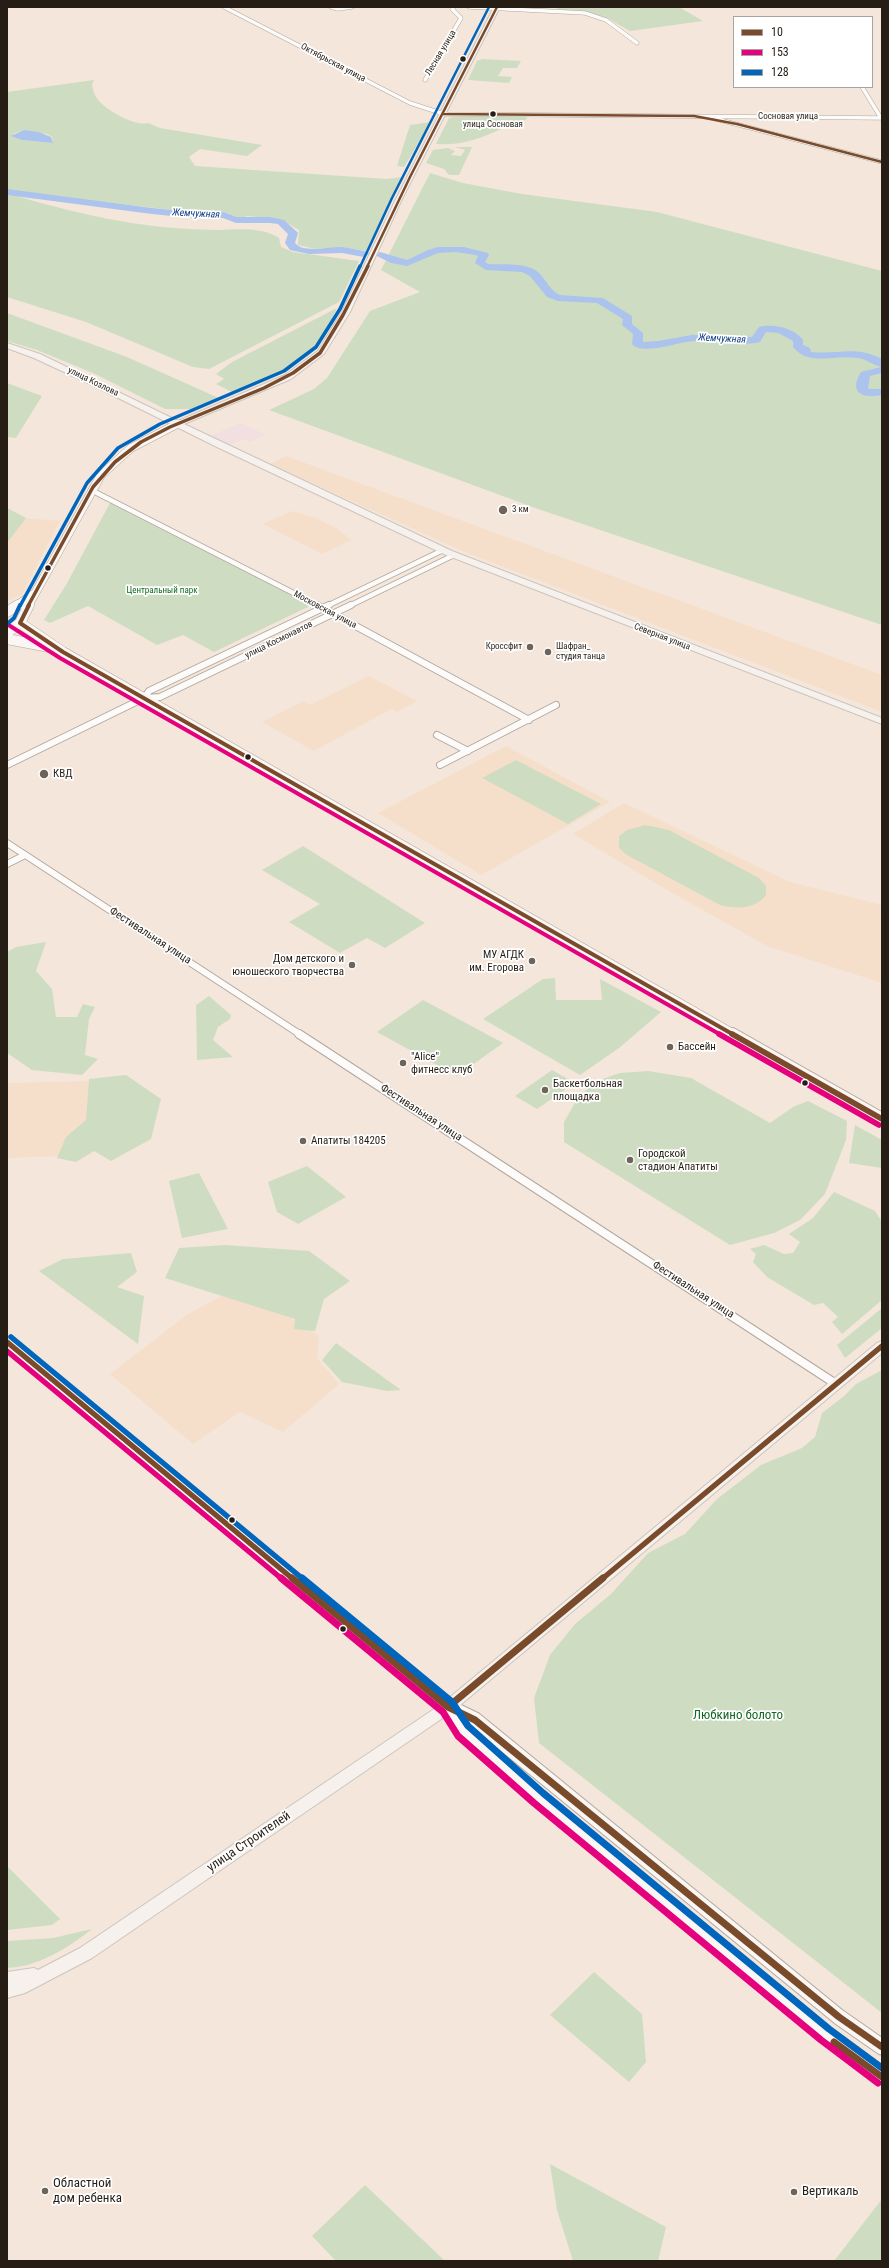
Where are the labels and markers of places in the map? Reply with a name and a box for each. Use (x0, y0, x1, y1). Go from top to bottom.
unlabelled marker (458, 54, 468, 64)
marker: улица Сосновая (488, 109, 498, 119)
place label: улица Сосновая (463, 120, 523, 130)
marker: 3 км (497, 504, 509, 516)
place label: 3 км (512, 505, 529, 515)
unlabelled marker (43, 563, 53, 573)
place label: Кроссфит (486, 642, 522, 652)
marker: Кроссфит (525, 642, 535, 652)
place label: Шафран_ студия танца (556, 642, 605, 663)
marker: Шафран_ студия танца (543, 647, 553, 657)
unlabelled marker (243, 752, 253, 762)
place label: КВД (53, 767, 72, 781)
marker: КВД (38, 768, 50, 780)
place label: МУ АГДК им. Егорова (469, 948, 524, 974)
place label: Дом детского и юношеского творчества (232, 952, 344, 978)
marker: МУ АГДК им. Егорова (527, 956, 537, 966)
marker: Дом детского и юношеского творчества (347, 960, 357, 970)
place label: Бассейн (678, 1040, 716, 1054)
marker: Бассейн (665, 1042, 675, 1052)
place label: "Alice" фитнесс клуб (411, 1050, 472, 1076)
marker: "Alice" фитнесс клуб (398, 1058, 408, 1068)
place label: Баскетбольная площадка (553, 1077, 622, 1103)
unlabelled marker (800, 1078, 810, 1088)
marker: Баскетбольная площадка (540, 1085, 550, 1095)
place label: Апатиты 184205 (311, 1134, 386, 1148)
marker: Апатиты 184205 (298, 1136, 308, 1146)
place label: Городской стадион Апатиты (638, 1147, 718, 1173)
marker: Городской стадион Апатиты (625, 1155, 635, 1165)
unlabelled marker (227, 1515, 237, 1525)
unlabelled marker (338, 1624, 348, 1634)
place label: Областной дом ребенка (53, 2176, 122, 2207)
place label: Вертикаль (802, 2184, 859, 2200)
marker: Областной дом ребенка (40, 2186, 50, 2196)
marker: Вертикаль (789, 2187, 799, 2197)

